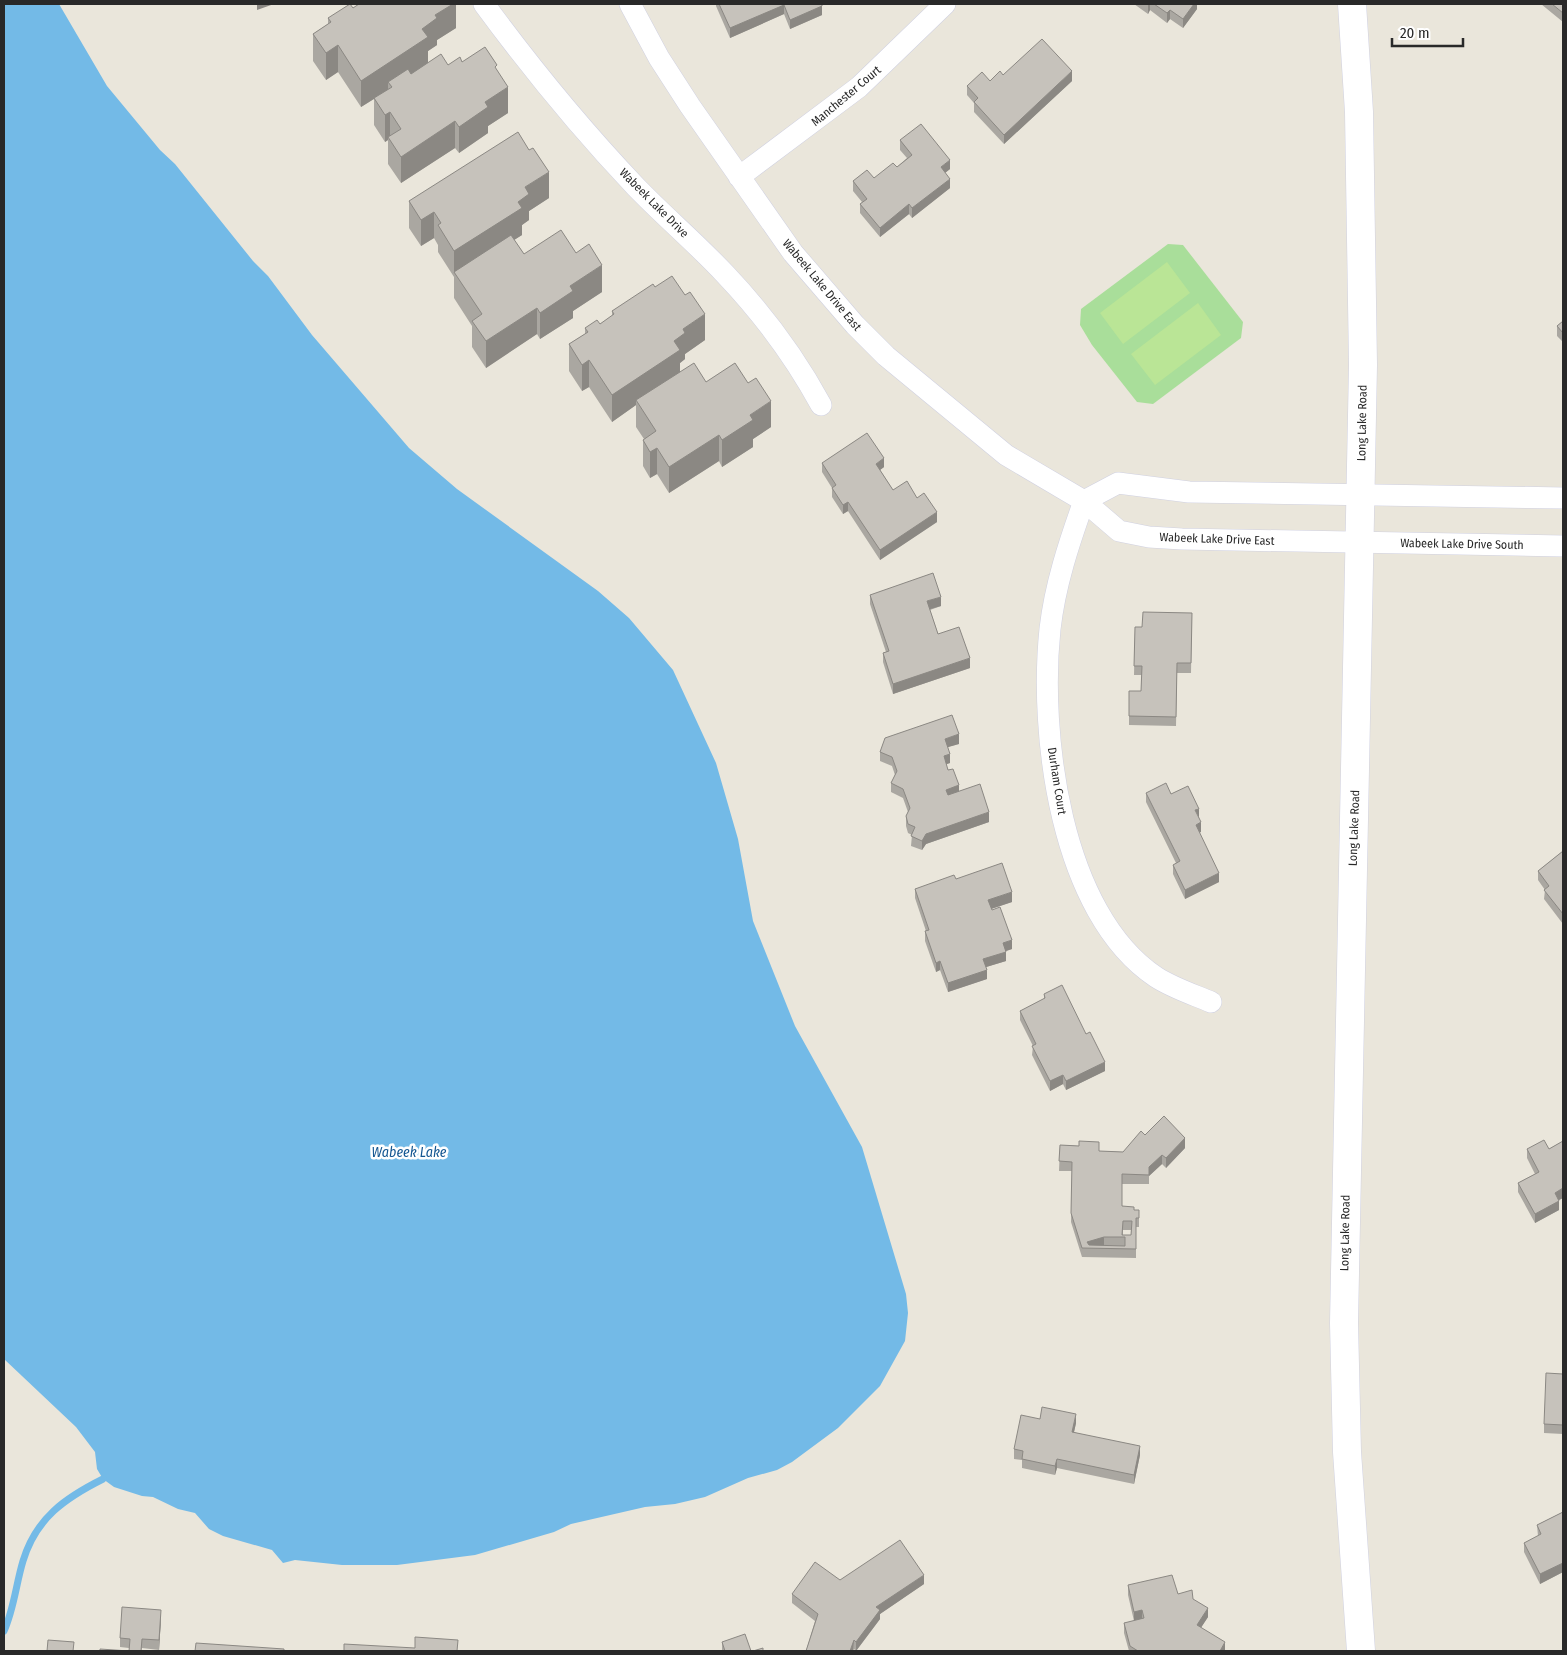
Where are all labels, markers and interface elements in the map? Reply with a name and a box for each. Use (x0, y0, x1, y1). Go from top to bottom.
scale bar (1392, 15, 1463, 47)
text: 20 m (1400, 24, 1430, 42)
street label: Manchester Court (808, 63, 884, 129)
street label: Wabeek Lake Drive (617, 166, 691, 240)
street label: Wabeek Lake Drive East (780, 236, 864, 334)
street label: Long Lake Road (1354, 385, 1370, 461)
street label: Wabeek Lake Drive East (1159, 530, 1275, 548)
street label: Wabeek Lake Drive South (1400, 536, 1524, 552)
street label: Durham Court (1045, 746, 1069, 816)
street label: Long Lake Road (1346, 790, 1362, 866)
water label: Wabeek Lake (372, 1144, 447, 1161)
street label: Long Lake Road (1337, 1195, 1353, 1271)

